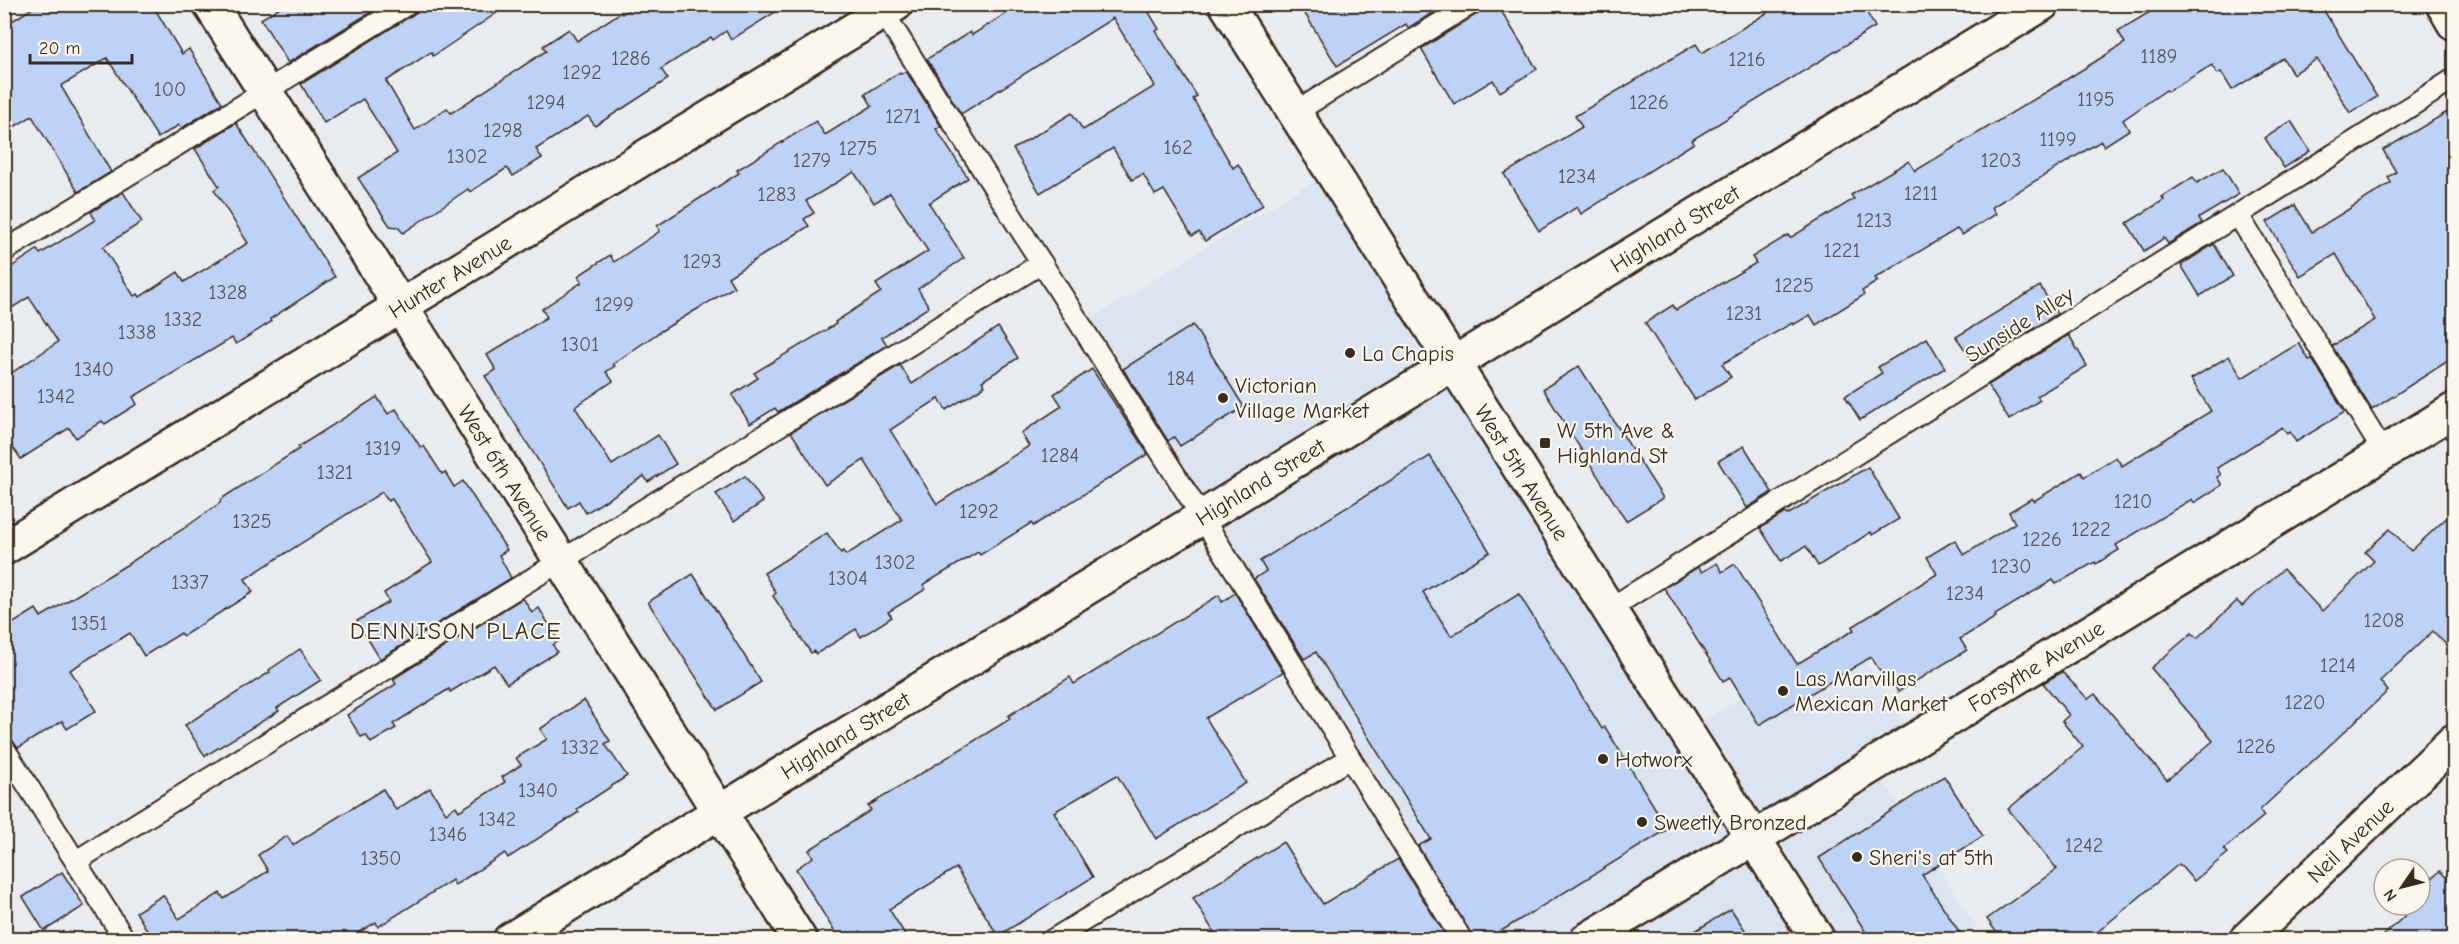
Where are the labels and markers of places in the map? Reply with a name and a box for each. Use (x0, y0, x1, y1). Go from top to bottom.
place label: La Chapis (1362, 341, 1454, 367)
marker: La Chapis (1343, 346, 1357, 360)
place label: Victorian Village Market (1235, 373, 1370, 424)
marker: Victorian Village Market (1216, 391, 1230, 405)
place label: W 5th Ave & Highland St (1557, 418, 1675, 469)
marker: W 5th Ave & Highland St (1538, 436, 1552, 450)
place label: Las Marvillas Mexican Market (1795, 666, 1948, 717)
marker: Las Marvillas Mexican Market (1776, 684, 1790, 698)
place label: Hotworx (1615, 747, 1693, 773)
marker: Hotworx (1596, 752, 1610, 766)
place label: Sweetly Bronzed (1654, 810, 1807, 836)
marker: Sweetly Bronzed (1635, 815, 1649, 829)
place label: Sheri's at 5th (1869, 845, 1994, 871)
marker: Sheri's at 5th (1850, 850, 1864, 864)

